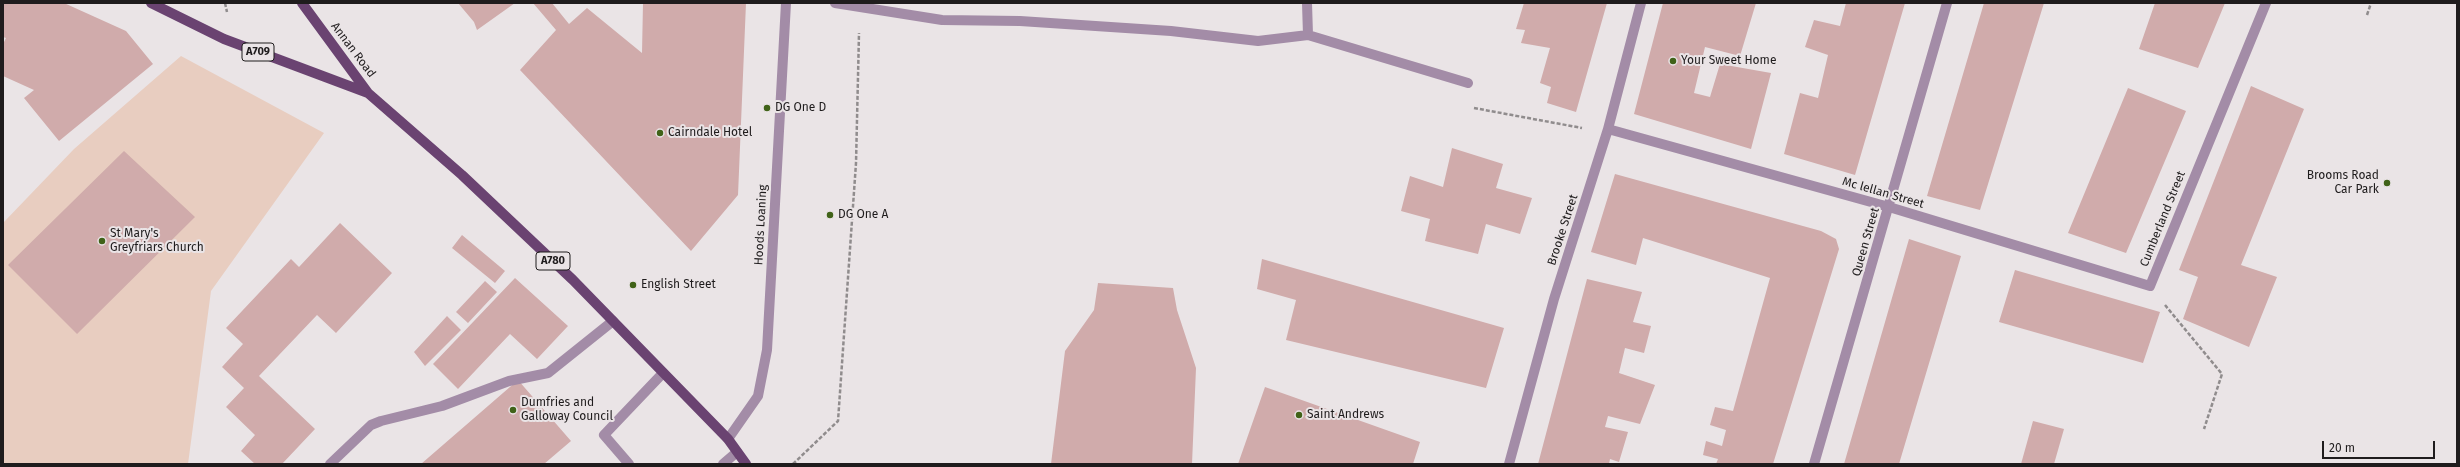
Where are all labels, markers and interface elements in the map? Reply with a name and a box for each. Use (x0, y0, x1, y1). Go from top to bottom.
street label: Annan Road (328, 20, 378, 80)
road number: A709 (242, 43, 274, 61)
place label: Your Sweet Home (1681, 54, 1776, 68)
marker: Your Sweet Home (1668, 56, 1678, 66)
place label: DG One D (775, 101, 826, 115)
marker: DG One D (762, 103, 772, 113)
place label: Cairndale Hotel (668, 126, 752, 140)
marker: Cairndale Hotel (655, 128, 665, 138)
street label: Cumberland Street (2137, 169, 2189, 269)
place label: Brooms Road Car Park (2307, 169, 2379, 197)
street label: Mc lellan Street (1840, 174, 1926, 212)
marker: Brooms Road Car Park (2382, 178, 2392, 188)
street label: Hoods Loaning (752, 184, 770, 266)
street label: Brooke Street (1545, 193, 1581, 267)
street label: Queen Street (1849, 206, 1883, 278)
place label: DG One A (838, 208, 888, 222)
marker: DG One A (825, 210, 835, 220)
place label: St Mary's Greyfriars Church (110, 227, 204, 255)
marker: St Mary's Greyfriars Church (97, 236, 107, 246)
road number: A780 (536, 252, 570, 270)
place label: English Street (641, 278, 716, 292)
marker: English Street (628, 280, 638, 290)
place label: Dumfries and Galloway Council (521, 396, 613, 424)
marker: Dumfries and Galloway Council (508, 405, 518, 415)
place label: Saint Andrews (1307, 408, 1384, 422)
marker: Saint Andrews (1294, 410, 1304, 420)
scale bar (2324, 433, 2437, 459)
text: 20 m (2329, 441, 2355, 455)

